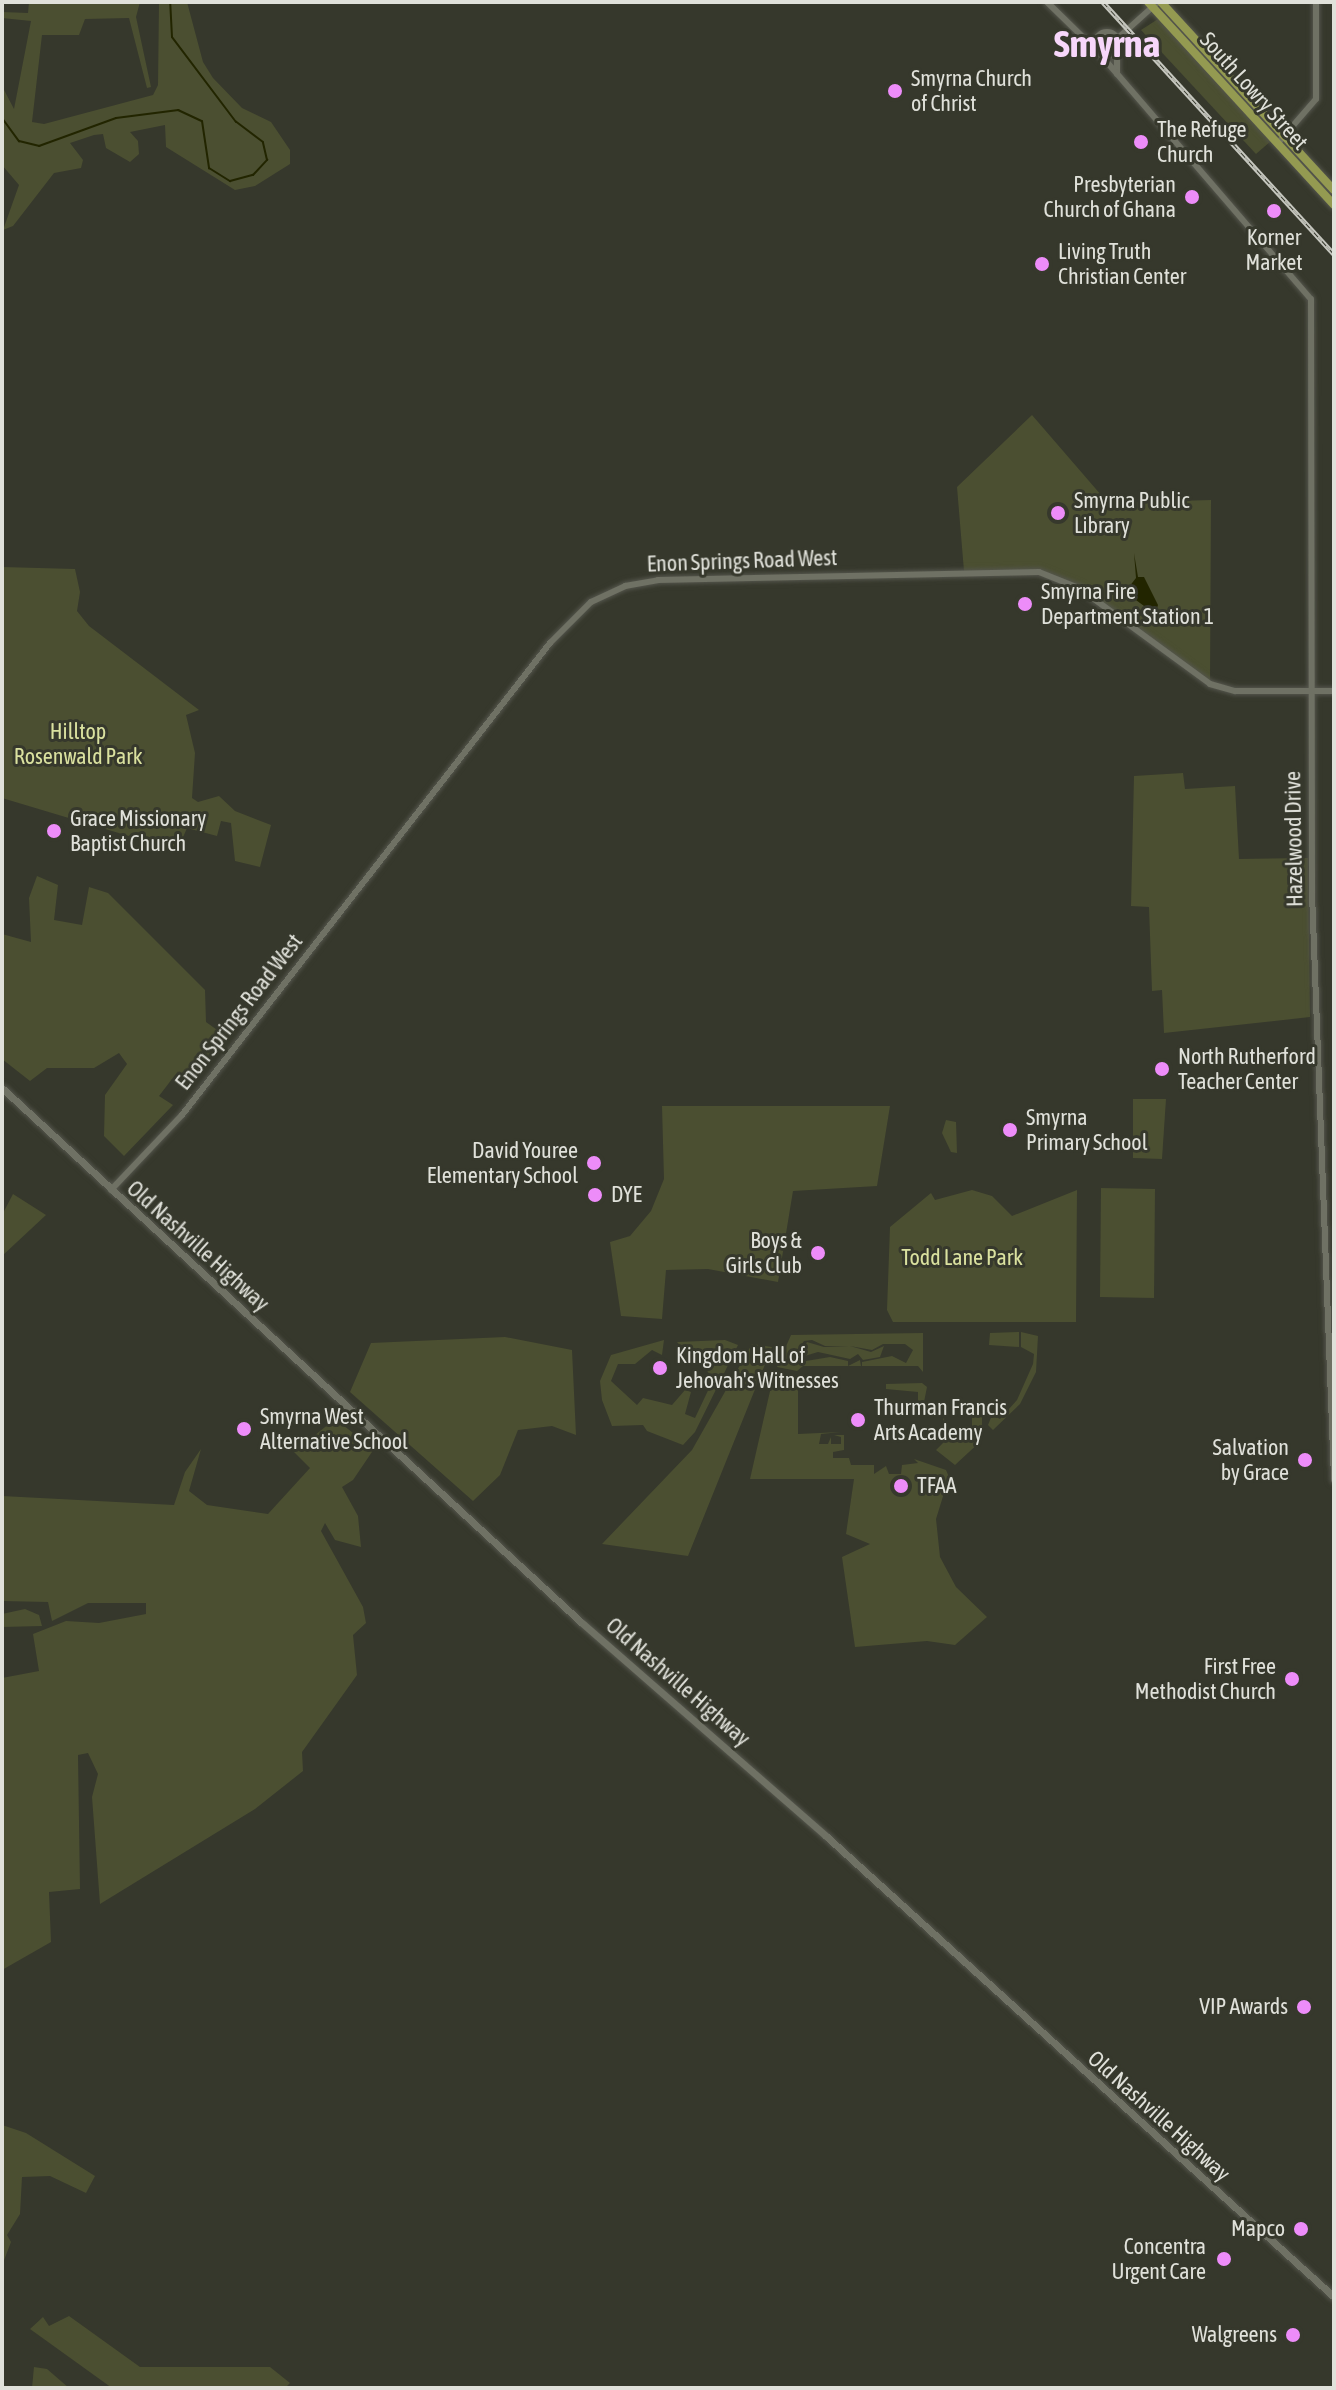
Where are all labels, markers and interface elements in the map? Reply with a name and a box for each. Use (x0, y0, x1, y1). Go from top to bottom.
district label: Smyrna (1054, 21, 1160, 67)
street label: South Lowry Street (1194, 27, 1314, 155)
place label: Smyrna Church of Christ (911, 65, 1032, 116)
marker: Smyrna Church of Christ (886, 82, 904, 100)
place label: The Refuge Church (1157, 116, 1247, 168)
marker: The Refuge Church (1132, 133, 1150, 151)
place label: Presbyterian Church of Ghana (1044, 171, 1176, 222)
marker: Presbyterian Church of Ghana (1183, 188, 1201, 206)
marker: Korner Market (1265, 202, 1283, 220)
place label: Korner Market (1245, 224, 1303, 276)
place label: Living Truth Christian Center (1058, 238, 1186, 290)
marker: Living Truth Christian Center (1033, 255, 1051, 273)
place label: Smyrna Public Library (1074, 487, 1189, 538)
marker: Smyrna Public Library (1049, 504, 1067, 522)
street label: Enon Springs Road West (646, 544, 838, 578)
place label: Smyrna Fire Department Station 1 (1041, 578, 1214, 630)
marker: Smyrna Fire Department Station 1 (1016, 595, 1034, 613)
park label: Hilltop Rosenwald Park (14, 718, 142, 770)
street label: Hazelwood Drive (1280, 771, 1308, 907)
place label: Grace Missionary Baptist Church (70, 805, 206, 856)
marker: Grace Missionary Baptist Church (45, 822, 63, 840)
street label: Enon Springs Road West (170, 929, 308, 1095)
place label: North Rutherford Teacher Center (1178, 1043, 1316, 1094)
marker: North Rutherford Teacher Center (1153, 1060, 1171, 1078)
place label: Smyrna Primary School (1026, 1104, 1148, 1156)
marker: Smyrna Primary School (1001, 1121, 1019, 1139)
place label: David Youree Elementary School (427, 1137, 578, 1188)
marker: David Youree Elementary School (585, 1154, 603, 1172)
street label: Old Nashville Highway (121, 1175, 275, 1317)
place label: DYE (611, 1182, 642, 1208)
marker: DYE (586, 1186, 604, 1204)
place label: Boys & Girls Club (725, 1227, 802, 1278)
marker: Boys & Girls Club (809, 1244, 827, 1262)
park label: Todd Lane Park (901, 1245, 1023, 1271)
place label: Kingdom Hall of Jehovah's Witnesses (676, 1342, 839, 1394)
marker: Kingdom Hall of Jehovah's Witnesses (651, 1359, 669, 1377)
place label: Thurman Francis Arts Academy (874, 1394, 1007, 1446)
place label: Smyrna West Alternative School (260, 1403, 408, 1454)
marker: Thurman Francis Arts Academy (849, 1411, 867, 1429)
marker: Smyrna West Alternative School (235, 1420, 253, 1438)
place label: Salvation by Grace (1212, 1434, 1289, 1486)
marker: Salvation by Grace (1296, 1451, 1314, 1469)
place label: TFAA (917, 1473, 957, 1499)
marker: TFAA (892, 1477, 910, 1495)
street label: Old Nashville Highway (601, 1612, 755, 1752)
place label: First Free Methodist Church (1135, 1653, 1276, 1704)
marker: First Free Methodist Church (1283, 1670, 1301, 1688)
place label: VIP Awards (1199, 1994, 1288, 2020)
marker: VIP Awards (1295, 1998, 1313, 2016)
street label: Old Nashville Highway (1082, 2045, 1236, 2187)
place label: Mapco (1231, 2216, 1285, 2242)
marker: Mapco (1292, 2220, 1310, 2238)
place label: Concentra Urgent Care (1112, 2233, 1206, 2284)
marker: Concentra Urgent Care (1213, 2248, 1235, 2270)
place label: Walgreens (1192, 2322, 1277, 2348)
marker: Walgreens (1284, 2326, 1302, 2344)

